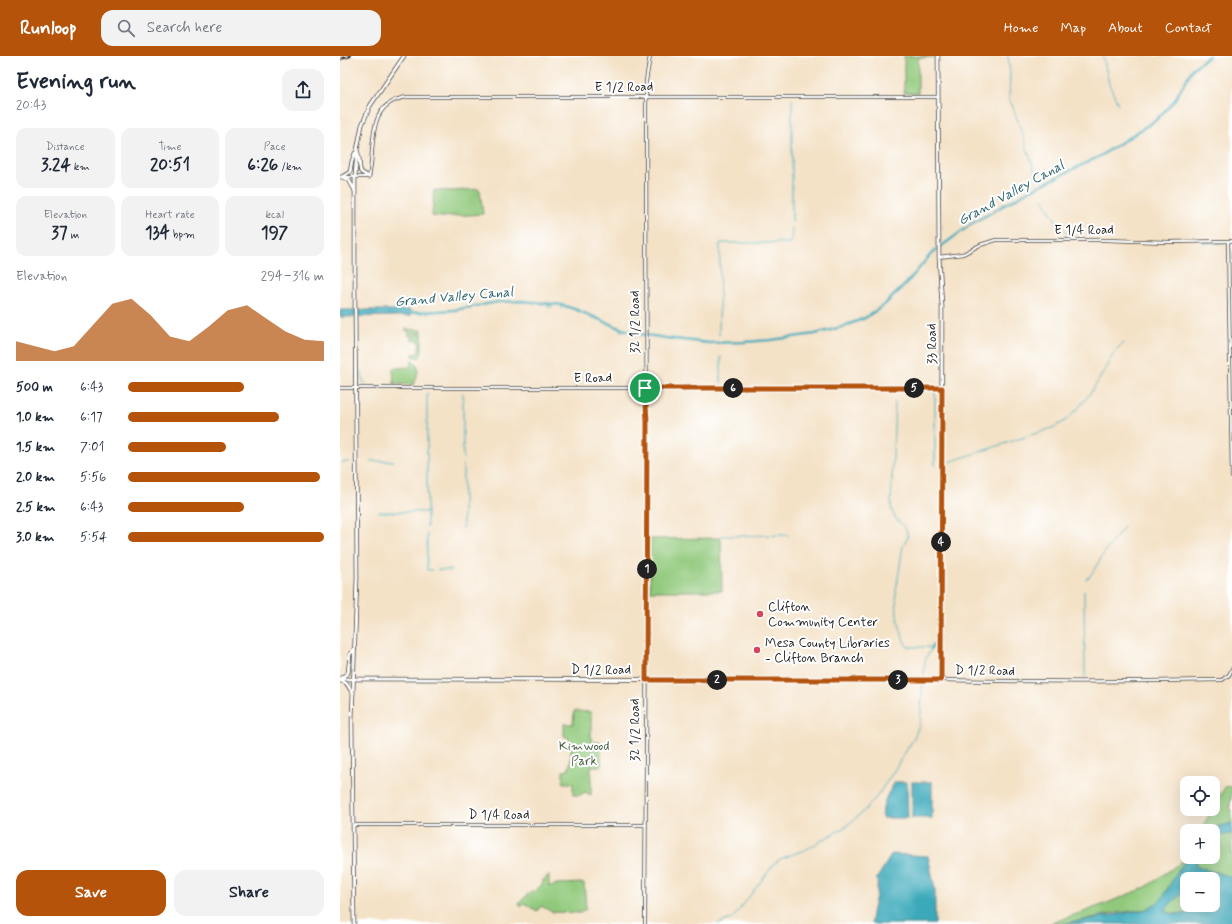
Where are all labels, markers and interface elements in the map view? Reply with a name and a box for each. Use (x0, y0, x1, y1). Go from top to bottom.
search box (101, 10, 381, 46)
text: Runloop (20, 16, 77, 41)
icon: search (115, 17, 137, 39)
text: Search here (147, 18, 222, 38)
text: Home (1004, 19, 1038, 37)
text: Map (1060, 19, 1086, 37)
text: About (1108, 19, 1143, 37)
text: Contact (1165, 19, 1212, 37)
text: Evening run (16, 68, 136, 96)
button: share (282, 69, 324, 111)
street label: E 1/2 Road (595, 79, 653, 96)
text: 20:43 (16, 97, 46, 114)
text: Distance (46, 140, 85, 154)
text: Time (158, 140, 182, 154)
text: Pace (264, 140, 286, 154)
text: 3.24 (41, 154, 71, 176)
text: 20:51 (150, 154, 190, 176)
text: 6:26 (247, 154, 278, 176)
water label: Grand Valley Canal (955, 156, 1069, 230)
text: km (71, 160, 90, 174)
text: /km (278, 160, 302, 174)
text: Elevation (44, 208, 87, 222)
text: Heart rate (145, 208, 195, 222)
text: kcal (265, 208, 284, 222)
text: 37 (51, 222, 68, 244)
text: 134 (145, 222, 170, 244)
text: 197 (261, 222, 288, 244)
street label: E 1/4 Road (1054, 222, 1114, 239)
text: m (68, 228, 79, 242)
text: bpm (170, 228, 195, 242)
text: Elevation (16, 268, 67, 285)
text: 294–316 m (261, 268, 324, 285)
water label: Grand Valley Canal (394, 283, 515, 311)
street label: 32 1/2 Road (627, 291, 644, 353)
street label: 33 Road (924, 324, 941, 364)
street label: E Road (574, 370, 612, 387)
pin (628, 371, 662, 405)
icon: arrive (634, 377, 656, 399)
pin: 6 (723, 378, 743, 398)
pin: 5 (904, 378, 924, 398)
text: 500 m (16, 379, 53, 396)
text: 6:43 (80, 379, 103, 396)
text: 6 (730, 381, 736, 395)
text: 5 (911, 381, 917, 395)
text: 1.0 km (16, 409, 54, 426)
text: 6:17 (80, 409, 102, 426)
text: 1.5 km (16, 439, 55, 456)
text: 7:01 (80, 439, 104, 456)
text: 2.0 km (16, 469, 55, 486)
text: 5:56 (80, 469, 106, 486)
text: 2.5 km (16, 499, 55, 516)
text: 6:43 (80, 499, 103, 516)
text: 3.0 km (16, 529, 54, 546)
text: 5:54 (80, 529, 107, 546)
pin: 4 (931, 532, 951, 552)
text: 4 (938, 535, 944, 549)
pin: 1 (637, 559, 657, 579)
text: 1 (645, 562, 649, 576)
place label: Clifton Community Center (768, 599, 879, 631)
marker: Clifton Community Center (755, 609, 765, 619)
place label: Mesa County Libraries - Clifton Branch (765, 635, 890, 667)
marker: Mesa County Libraries - Clifton Branch (752, 645, 762, 655)
street label: D 1/2 Road (571, 662, 631, 679)
street label: D 1/2 Road (955, 662, 1015, 680)
pin: 2 (707, 670, 727, 690)
pin: 3 (888, 670, 908, 690)
text: 2 (714, 673, 720, 687)
text: 3 (896, 673, 900, 687)
street label: 32 1/2 Road (627, 699, 644, 761)
park label: Kimwood Park (559, 738, 609, 770)
map controls (1180, 776, 1220, 912)
button: locate (1180, 776, 1220, 816)
street label: D 1/4 Road (468, 807, 530, 824)
button: + (1180, 824, 1220, 864)
button: Save (16, 870, 166, 916)
button: Share (174, 870, 324, 916)
button: − (1180, 872, 1220, 912)

